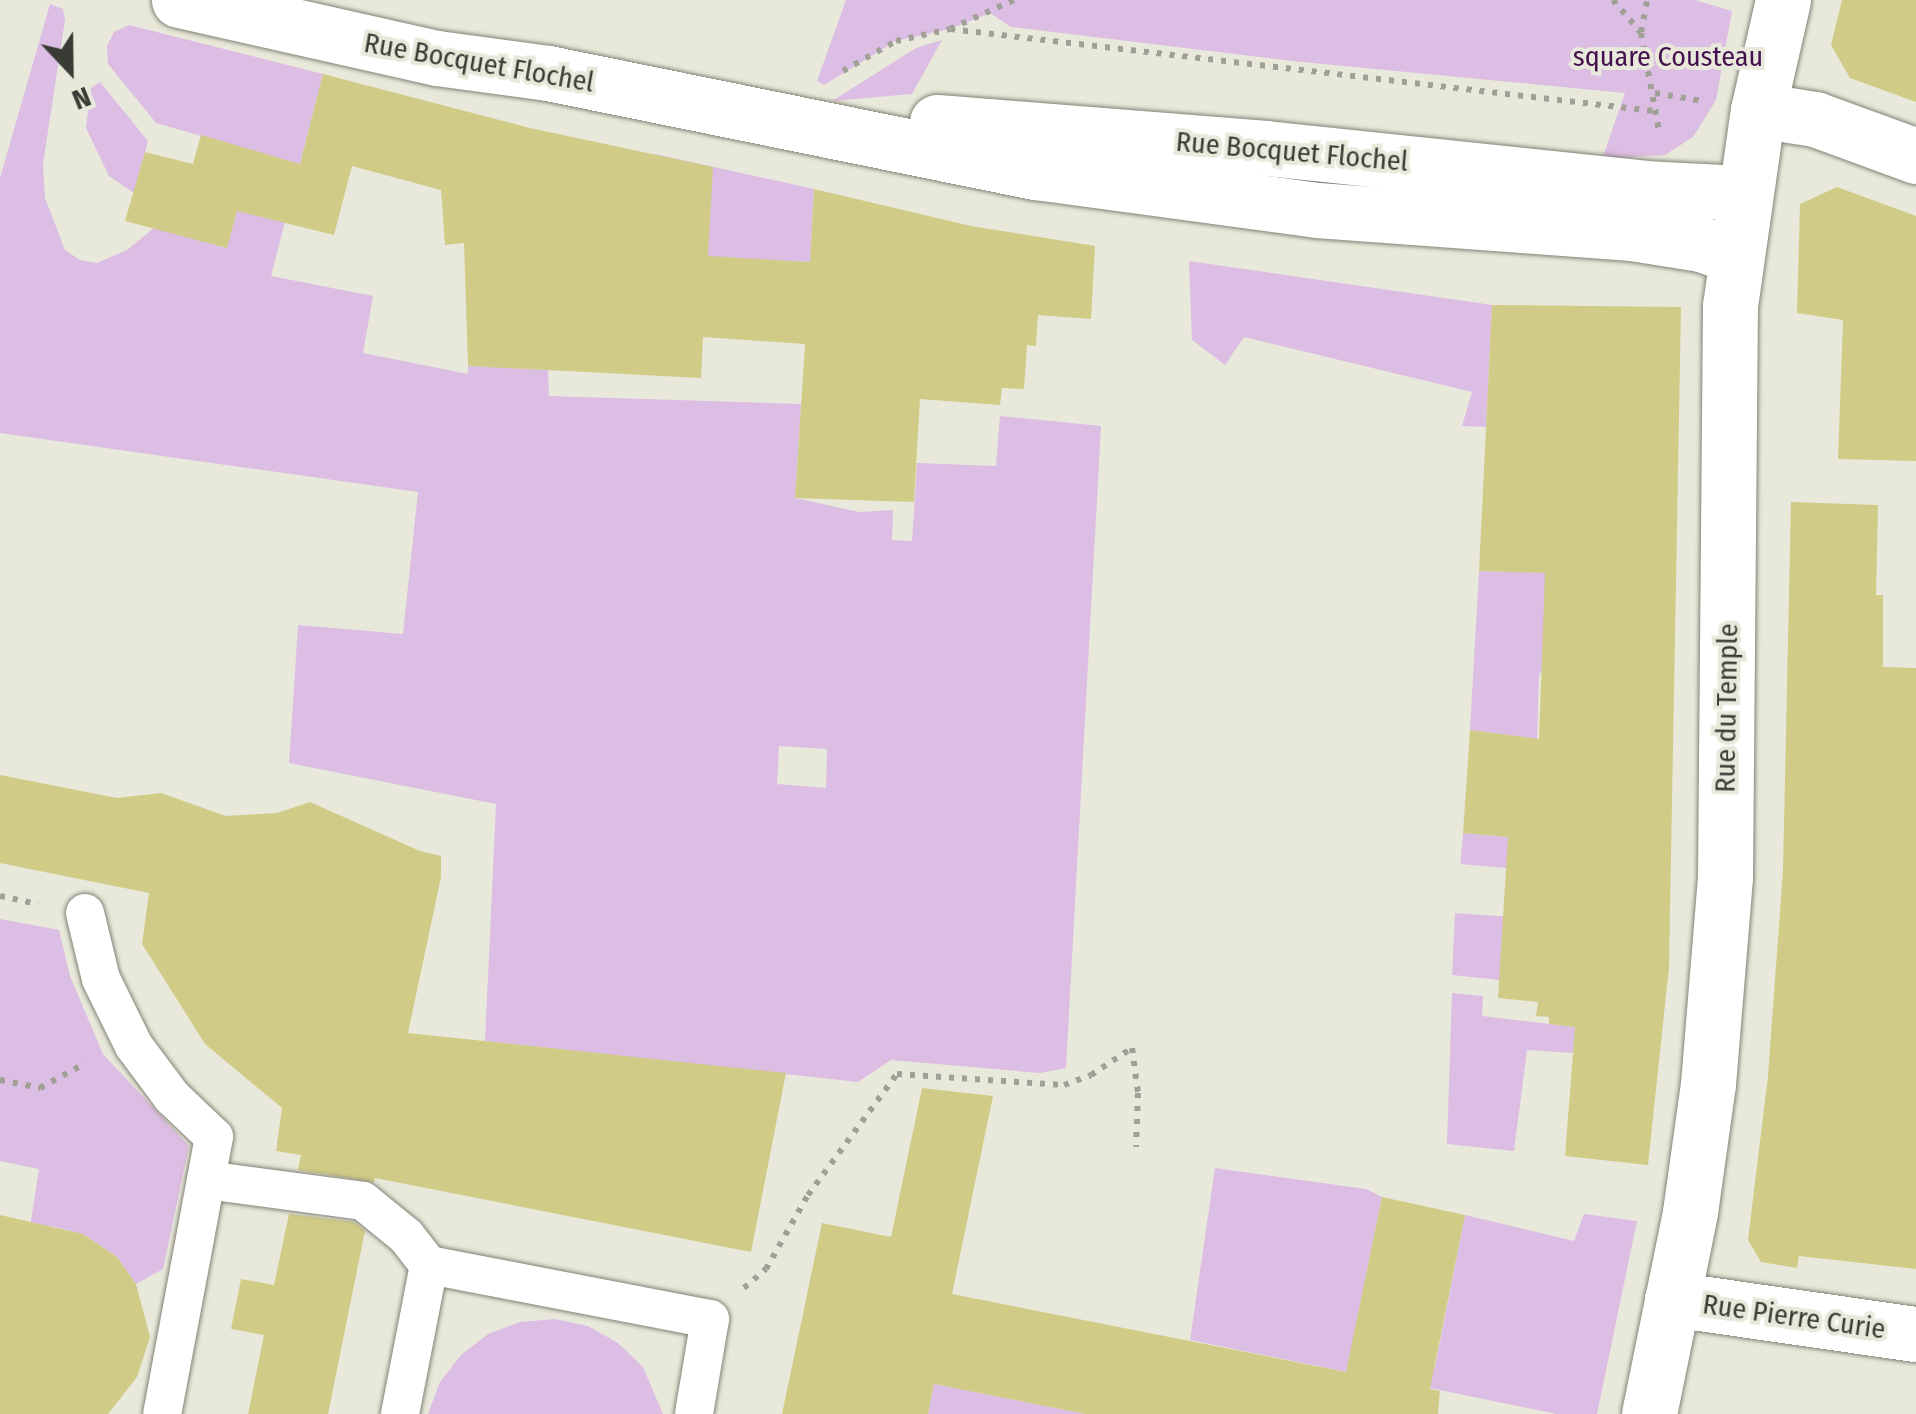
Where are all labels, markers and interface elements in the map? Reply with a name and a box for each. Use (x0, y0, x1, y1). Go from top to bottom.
north arrow (20, 20, 120, 120)
street label: Rue Bocquet Flochel (361, 26, 597, 100)
park label: square Cousteau (1573, 40, 1763, 74)
text: N (67, 80, 95, 117)
street label: Rue Bocquet Flochel (1174, 125, 1410, 179)
street label: Rue du Temple (1709, 623, 1745, 793)
street label: Rue Pierre Curie (1701, 1288, 1887, 1346)

